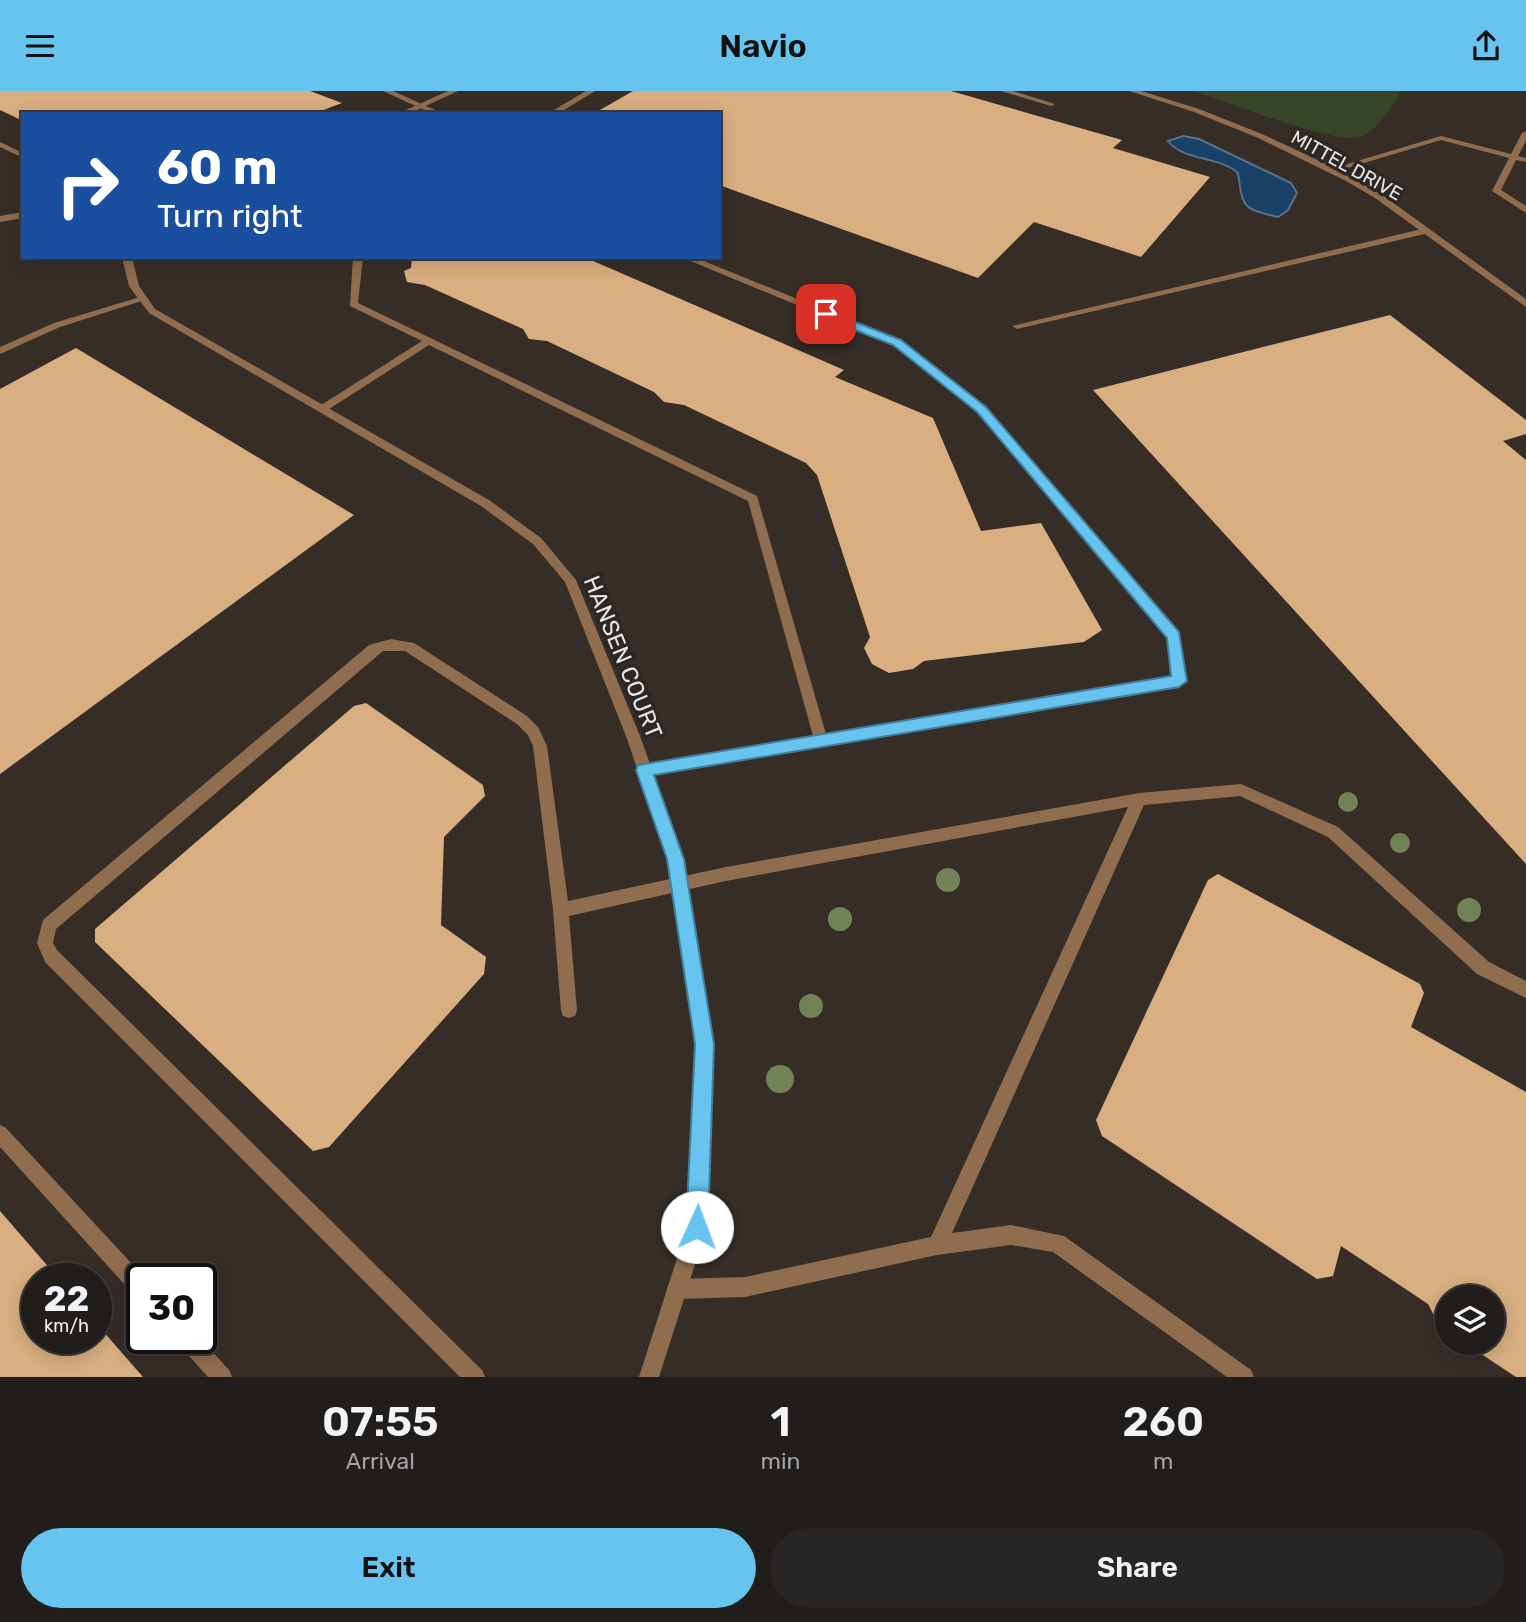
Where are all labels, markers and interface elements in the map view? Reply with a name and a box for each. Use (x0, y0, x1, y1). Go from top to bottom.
icon: menu (21, 27, 59, 65)
text: Navio (719, 27, 807, 65)
icon: share (1467, 27, 1505, 65)
street label: MITTEL DRIVE (1287, 125, 1406, 205)
text: 60 m (157, 138, 278, 196)
icon: right (42, 140, 133, 231)
text: Turn right (157, 197, 302, 235)
pin (796, 284, 856, 344)
icon: arrive (807, 295, 845, 333)
street label: HANSEN COURT (578, 572, 668, 742)
position arrow (660, 1190, 734, 1264)
speed limit sign: 30 (126, 1263, 217, 1354)
text: 22 (44, 1278, 89, 1320)
map controls (1435, 1285, 1505, 1355)
button: layers (1435, 1285, 1505, 1355)
text: km/h (44, 1315, 89, 1337)
text: 07:55 (322, 1397, 438, 1447)
text: 1 (770, 1397, 791, 1447)
text: 260 (1122, 1397, 1204, 1447)
text: Arrival (346, 1447, 415, 1475)
text: min (761, 1447, 800, 1475)
text: m (1153, 1447, 1173, 1475)
button: Exit (21, 1528, 756, 1608)
button: Share (770, 1528, 1505, 1608)

